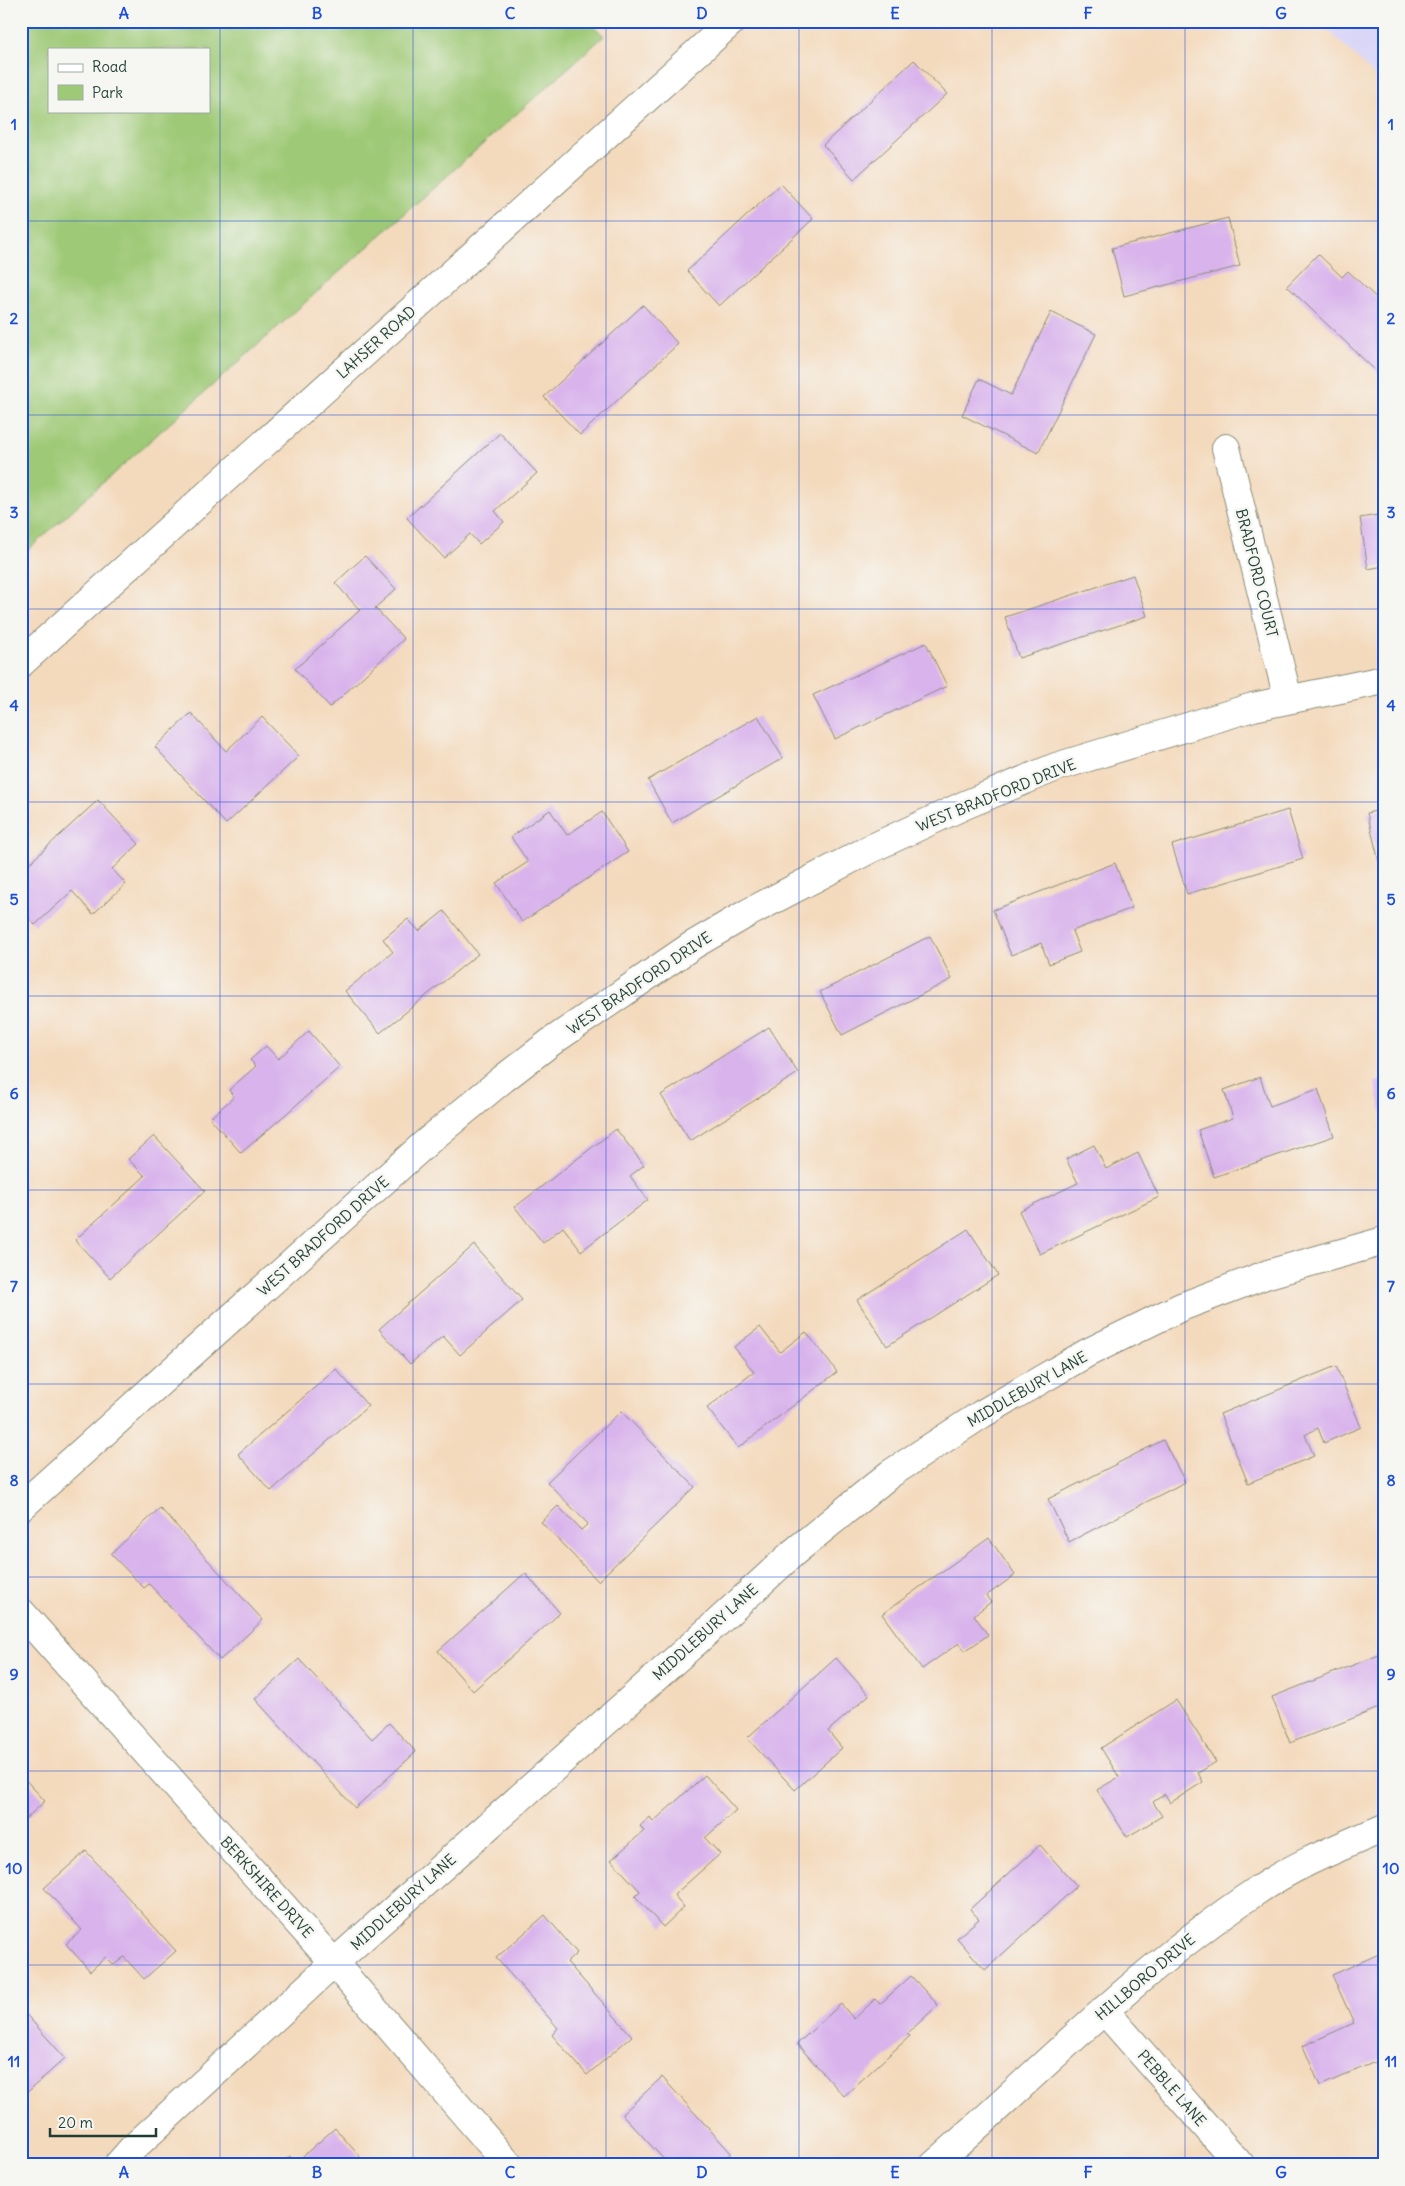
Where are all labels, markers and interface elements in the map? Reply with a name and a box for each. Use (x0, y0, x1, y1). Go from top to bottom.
text: A (119, 3, 129, 23)
text: B (312, 3, 323, 23)
text: C (505, 3, 516, 23)
text: D (696, 3, 708, 23)
text: E (890, 3, 900, 23)
text: F (1083, 3, 1093, 23)
text: G (1275, 3, 1287, 23)
legend (48, 48, 210, 112)
text: Road (92, 57, 127, 76)
text: Park (92, 83, 123, 102)
text: 1 (11, 114, 17, 134)
text: 1 (1388, 114, 1394, 134)
street label: LAHSER ROAD (332, 301, 420, 383)
text: 2 (10, 308, 19, 328)
text: 2 (1387, 308, 1396, 328)
text: 3 (9, 502, 19, 522)
text: 3 (1386, 502, 1396, 522)
street label: BRADFORD COURT (1232, 507, 1282, 639)
text: 4 (9, 695, 19, 715)
text: 4 (1386, 695, 1396, 715)
street label: WEST BRADFORD DRIVE (913, 754, 1079, 836)
text: 5 (9, 889, 19, 909)
text: 5 (1386, 889, 1396, 909)
street label: WEST BRADFORD DRIVE (563, 927, 715, 1039)
text: 6 (9, 1083, 19, 1103)
text: 6 (1386, 1083, 1396, 1103)
street label: WEST BRADFORD DRIVE (253, 1172, 393, 1300)
text: 7 (10, 1276, 18, 1296)
text: 7 (1387, 1276, 1395, 1296)
street label: MIDDLEBURY LANE (964, 1347, 1090, 1431)
text: 8 (9, 1470, 19, 1490)
text: 8 (1386, 1470, 1396, 1490)
street label: MIDDLEBURY LANE (648, 1580, 762, 1684)
text: 9 (9, 1664, 19, 1684)
text: 9 (1386, 1664, 1396, 1684)
street label: BERKSHIRE DRIVE (216, 1832, 318, 1942)
street label: MIDDLEBURY LANE (346, 1850, 460, 1954)
text: 10 (6, 1858, 22, 1878)
text: 10 (1383, 1858, 1399, 1878)
street label: HILLBORO DRIVE (1091, 1930, 1199, 2024)
street label: PEBBLE LANE (1134, 2046, 1210, 2130)
text: 11 (8, 2051, 20, 2071)
text: 11 (1385, 2051, 1397, 2071)
scale bar (50, 2106, 156, 2138)
text: 20 m (58, 2113, 93, 2132)
text: A (119, 2162, 129, 2182)
text: B (312, 2162, 323, 2182)
text: C (505, 2162, 516, 2182)
text: D (696, 2162, 708, 2182)
text: E (890, 2162, 900, 2182)
text: F (1083, 2162, 1093, 2182)
text: G (1275, 2162, 1287, 2182)

